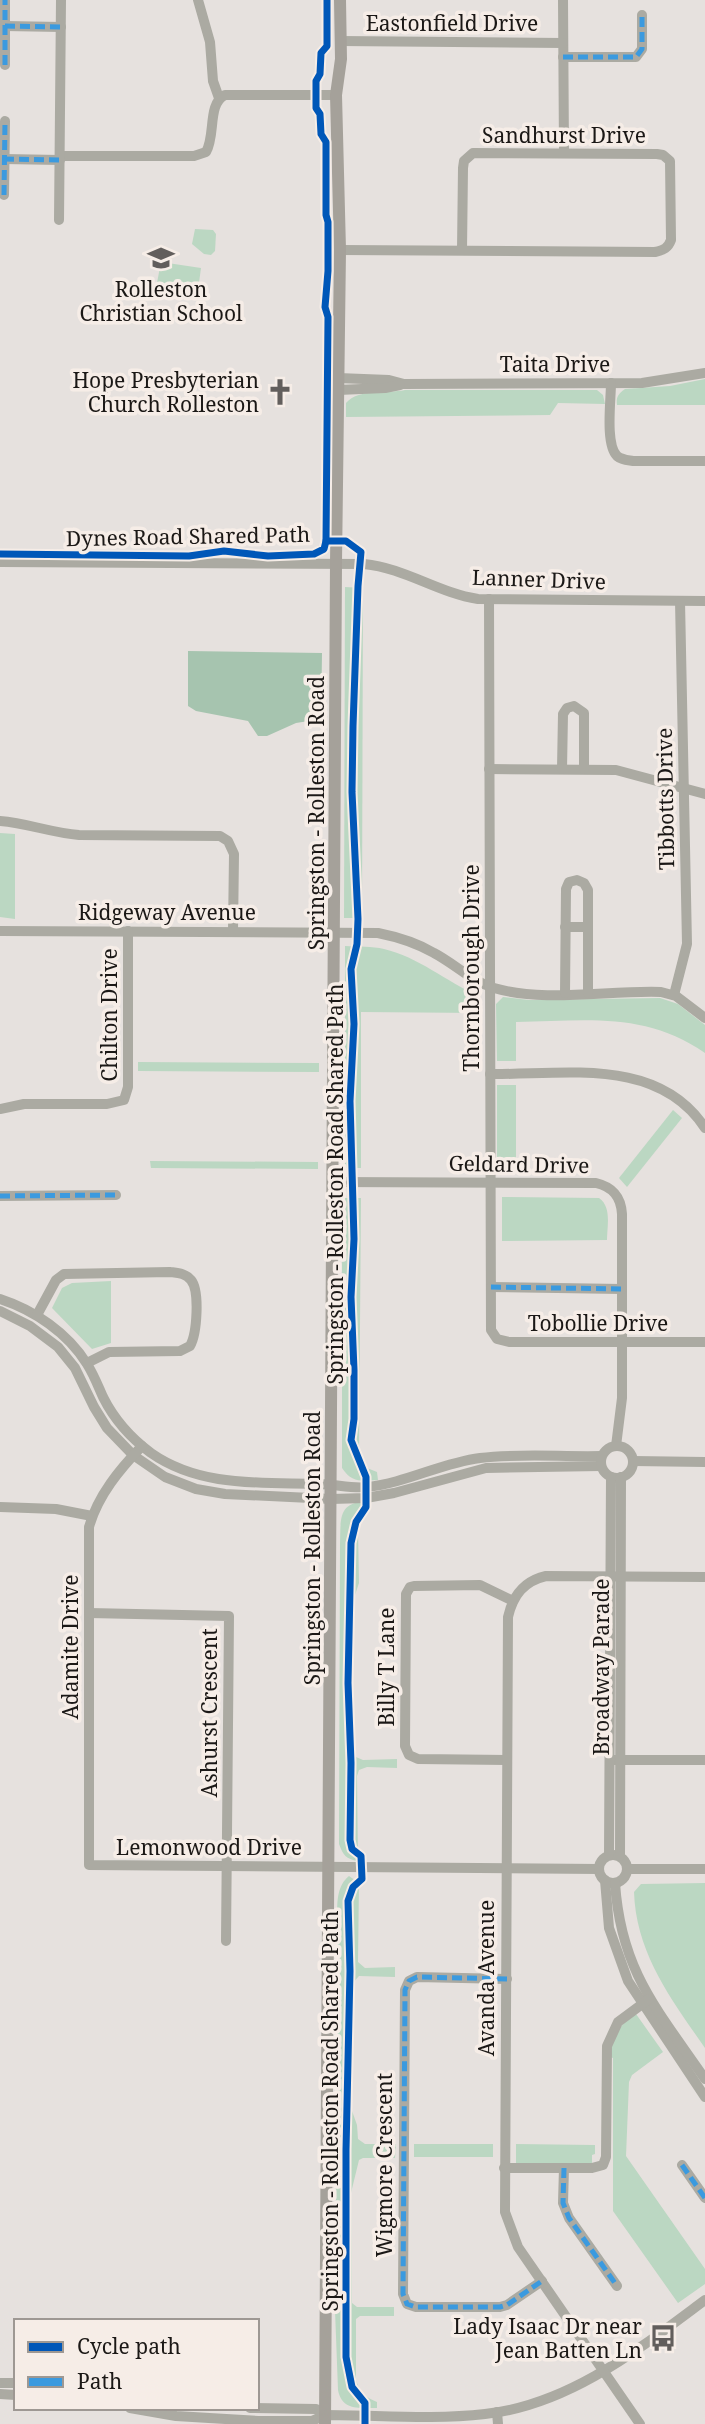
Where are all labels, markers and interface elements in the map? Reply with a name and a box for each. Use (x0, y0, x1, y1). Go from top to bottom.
street label: Eastonfield Drive (366, 9, 538, 37)
street label: Sandhurst Drive (482, 121, 646, 149)
school or university icon: Rolleston Christian School (146, 243, 176, 273)
place label: Rolleston Christian School (79, 275, 243, 327)
street label: Taita Drive (500, 350, 610, 378)
place label: Hope Presbyterian Church Rolleston (72, 366, 259, 418)
church icon: Hope Presbyterian Church Rolleston (265, 377, 295, 407)
street label: Dynes Road Shared Path (66, 520, 310, 552)
street label: Lanner Drive (472, 563, 606, 595)
street label: Springston - Rolleston Road (302, 676, 330, 950)
street label: Tibbotts Drive (650, 728, 680, 870)
street label: Thornborough Drive (457, 864, 485, 1072)
street label: Ridgeway Avenue (78, 898, 256, 926)
street label: Chilton Drive (95, 948, 123, 1082)
street label: Springston - Rolleston Road Shared Path (321, 983, 349, 1385)
street label: Geldard Drive (448, 1149, 590, 1179)
street label: Tobollie Drive (528, 1309, 668, 1337)
street label: Springston - Rolleston Road (298, 1411, 326, 1685)
street label: Adamite Drive (56, 1574, 84, 1720)
street label: Broadway Parade (587, 1578, 615, 1756)
street label: Billy T Lane (372, 1608, 400, 1726)
street label: Ashurst Crescent (195, 1628, 223, 1798)
street label: Lemonwood Drive (116, 1833, 302, 1861)
street label: Avanda Avenue (472, 1900, 500, 2056)
street label: Springston - Rolleston Road Shared Path (316, 1910, 344, 2312)
street label: Wigmore Crescent (370, 2073, 398, 2257)
place label: Lady Isaac Dr near Jean Batten Ln (453, 2312, 642, 2364)
legend (14, 2319, 259, 2410)
bus stop icon: Lady Isaac Dr near Jean Batten Ln (648, 2323, 678, 2353)
text: Cycle path (77, 2332, 181, 2360)
text: Path (77, 2367, 122, 2395)

